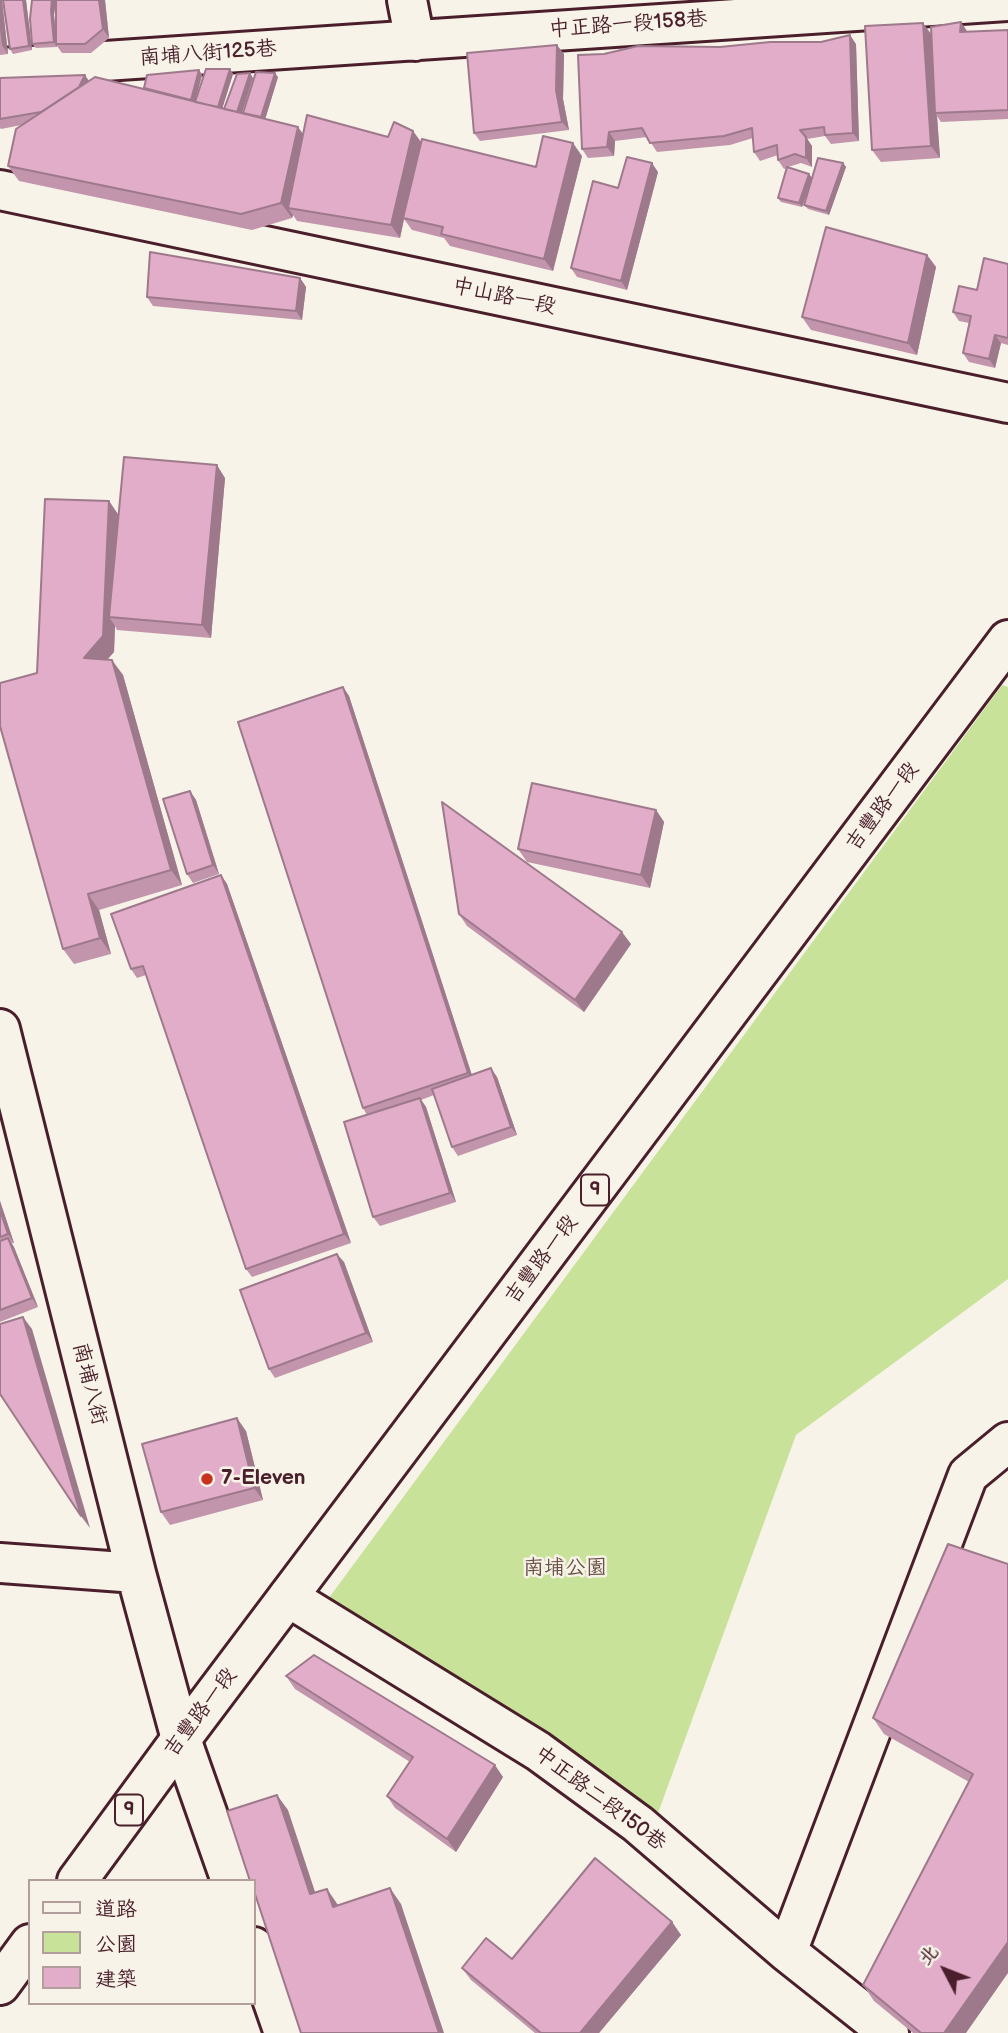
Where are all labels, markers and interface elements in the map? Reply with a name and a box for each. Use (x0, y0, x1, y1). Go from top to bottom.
street label: 中正路一段158巷 (548, 7, 708, 43)
street label: 南埔八街125巷 (139, 37, 277, 71)
street label: 中山路一段 (450, 274, 558, 320)
street label: 吉豐路一段 (841, 757, 925, 857)
road number: 9 (581, 1174, 609, 1206)
street label: 吉豐路一段 (500, 1210, 584, 1310)
street label: 南埔八街 (67, 1340, 111, 1428)
place label: 7-Eleven (221, 1466, 306, 1492)
marker: 7-Eleven (199, 1471, 215, 1487)
park label: 南埔公園 (523, 1556, 607, 1582)
street label: 吉豐路一段 (159, 1663, 243, 1763)
street label: 中正路二段150巷 (529, 1741, 671, 1857)
road number: 9 (115, 1794, 143, 1826)
legend (28, 1879, 256, 2005)
text: 道路 (95, 1897, 137, 1922)
text: 公園 (95, 1932, 137, 1957)
north arrow (910, 1935, 980, 2005)
text: 北 (914, 1941, 944, 1970)
text: 建築 (95, 1967, 137, 1992)

